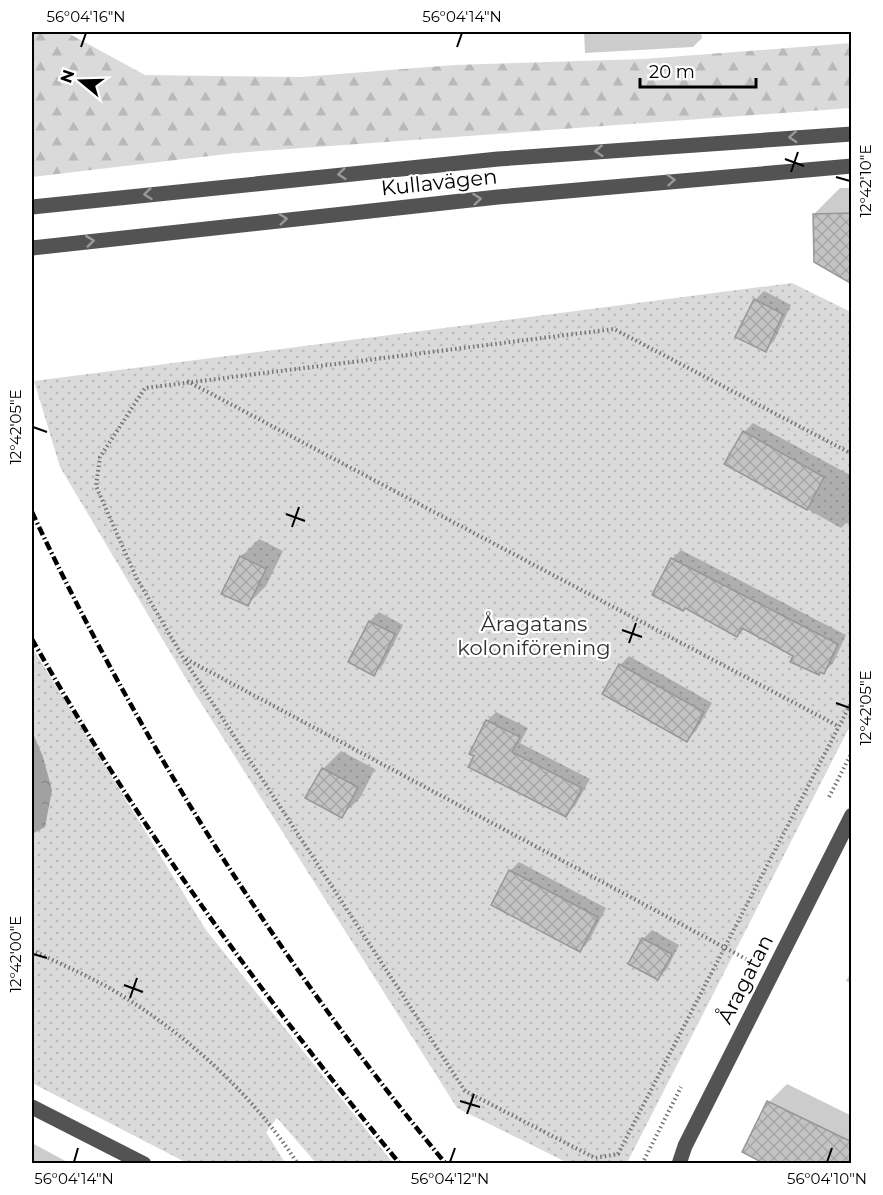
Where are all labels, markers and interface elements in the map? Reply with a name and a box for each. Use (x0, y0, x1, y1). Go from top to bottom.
text: 56°04'16"N (47, 7, 126, 26)
text: 56°04'14"N (422, 7, 502, 26)
north arrow (51, 51, 111, 111)
scale bar (640, 51, 756, 89)
text: 20 m (649, 61, 695, 83)
text: N (56, 67, 78, 85)
one-way arrow (789, 130, 798, 143)
one-way arrow (594, 145, 603, 158)
text: 12°42'10"E (856, 145, 875, 217)
street label: Kullavägen (380, 163, 498, 201)
one-way arrow (337, 167, 346, 180)
one-way arrow (667, 174, 676, 187)
one-way arrow (143, 187, 152, 200)
one-way arrow (473, 193, 482, 206)
one-way arrow (279, 213, 288, 226)
one-way arrow (85, 236, 94, 248)
text: 12°42'05"E (6, 389, 25, 465)
park label: Åragatans koloniförening (457, 611, 611, 660)
text: 12°42'05"E (856, 670, 875, 746)
text: 12°42'00"E (6, 916, 25, 992)
street label: Åragatan (712, 930, 778, 1028)
text: 56°04'14"N (34, 1169, 114, 1188)
text: 56°04'12"N (411, 1169, 489, 1188)
text: 56°04'10"N (787, 1169, 867, 1188)

